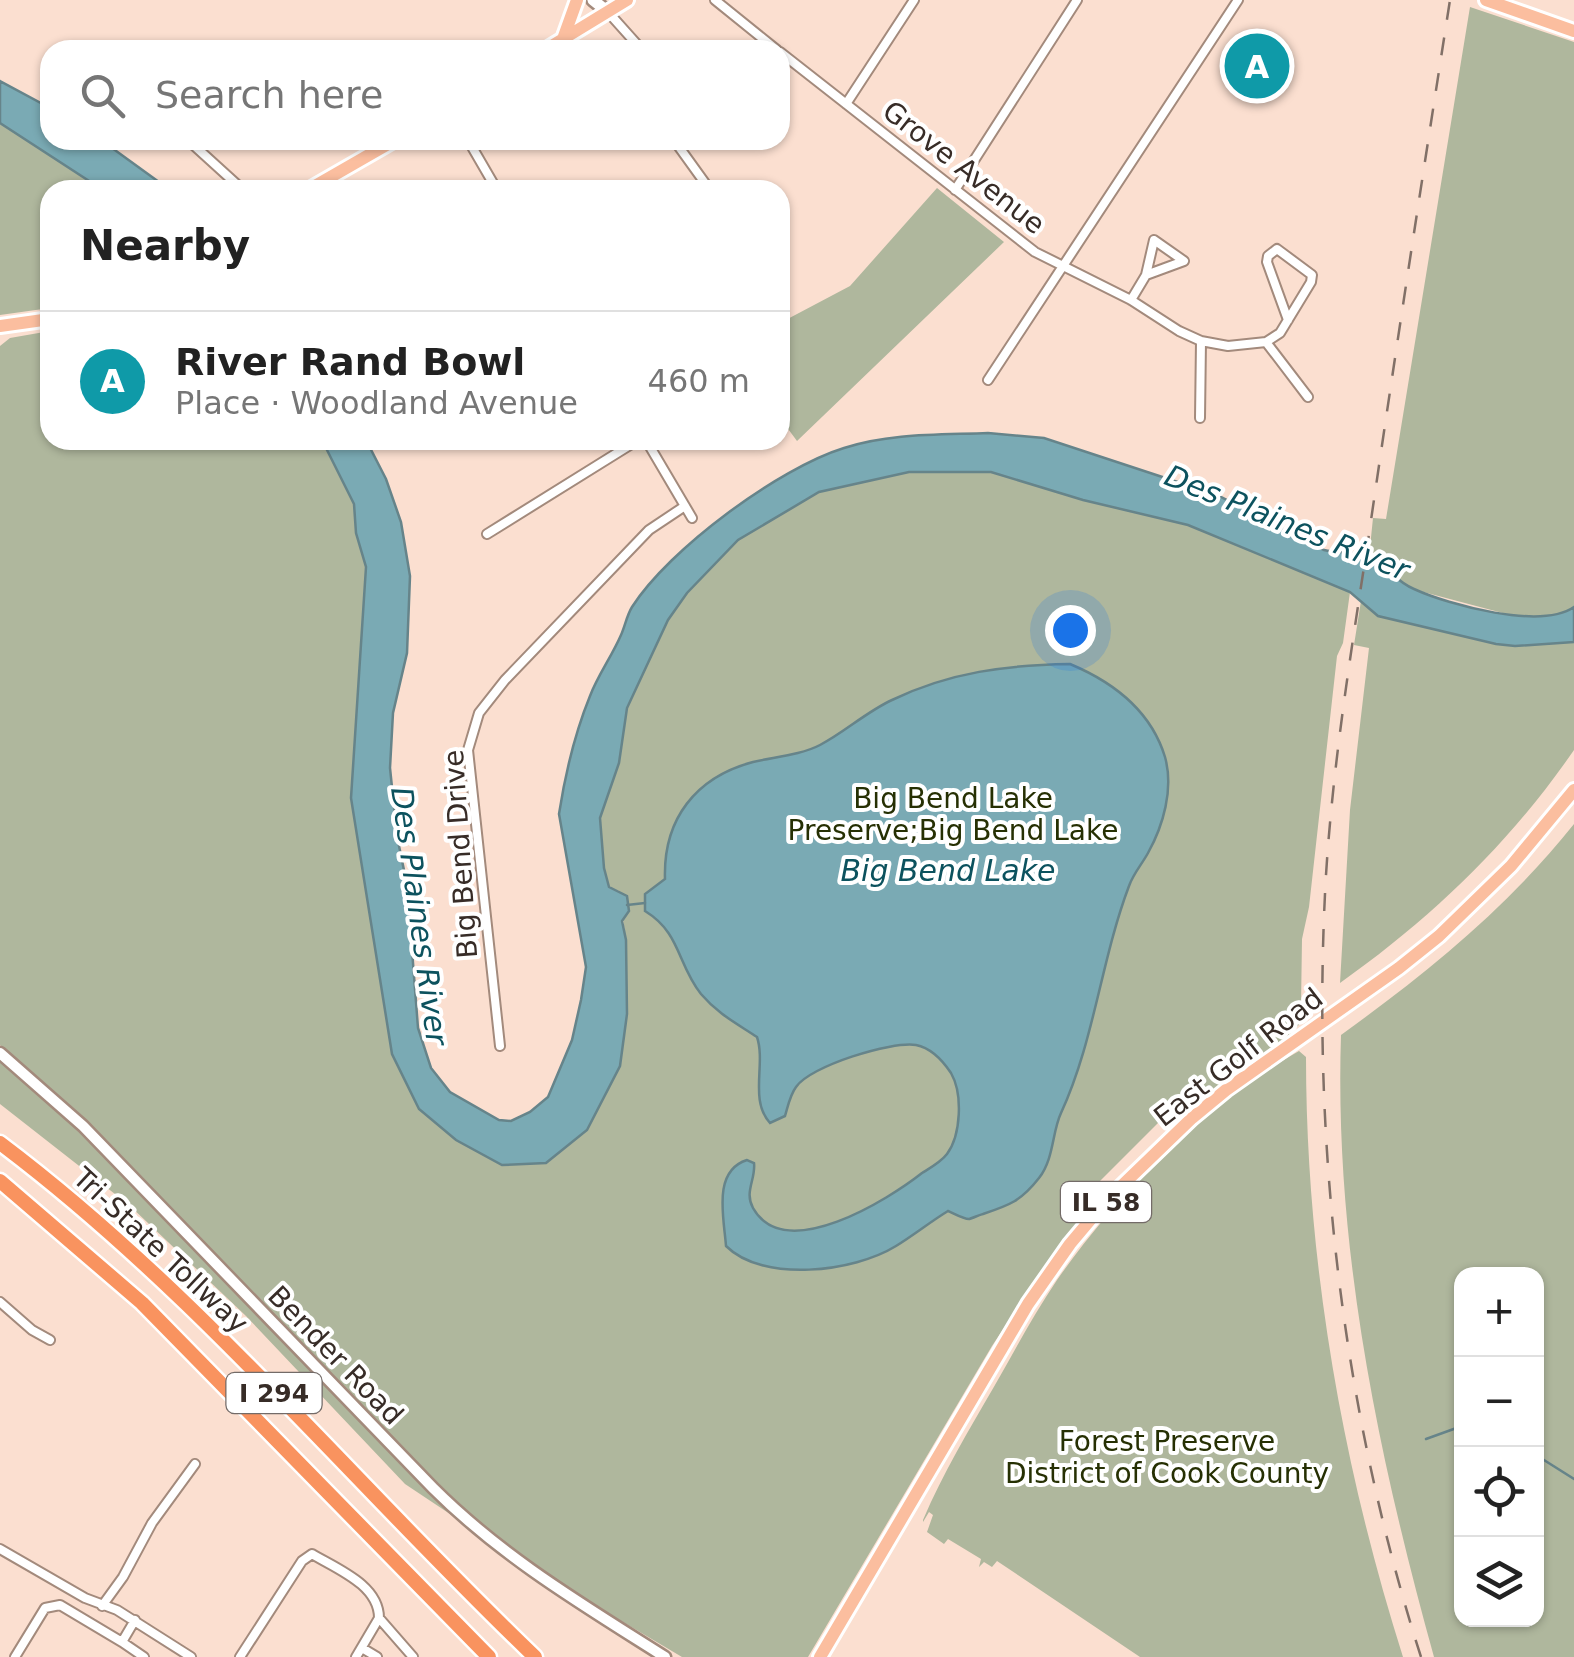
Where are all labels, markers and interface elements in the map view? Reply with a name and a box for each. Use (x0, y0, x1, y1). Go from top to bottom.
pin: A (1224, 28, 1290, 104)
search box (40, 40, 790, 150)
icon: search (75, 68, 130, 123)
text: Search here (155, 73, 383, 117)
street label: Grove Avenue (876, 94, 1051, 241)
text: Nearby (80, 221, 250, 270)
text: River Rand Bowl (175, 340, 525, 384)
text: A (100, 362, 125, 400)
text: 460 m (648, 362, 750, 400)
text: Place · Woodland Avenue (175, 384, 578, 422)
water label: Des Plaines River (1160, 458, 1416, 588)
your location (1045, 605, 1096, 656)
street label: Big Bend Drive (437, 748, 484, 959)
park label: Big Bend Lake Preserve;Big Bend Lake (788, 782, 1118, 847)
water label: Des Plaines River (384, 785, 455, 1049)
water label: Big Bend Lake (840, 853, 1056, 888)
street label: East Golf Road (1147, 981, 1329, 1133)
street label: Tri-State Tollway (66, 1160, 255, 1340)
road number: IL 58 (1061, 1182, 1151, 1222)
map controls (1454, 1267, 1544, 1627)
button: + (1454, 1267, 1544, 1357)
street label: Bender Road (261, 1279, 410, 1431)
button: − (1454, 1357, 1544, 1447)
road number: I 294 (226, 1373, 322, 1413)
park label: Forest Preserve District of Cook County (1005, 1425, 1329, 1490)
button: locate (1454, 1447, 1544, 1537)
button: layers (1454, 1537, 1544, 1627)

